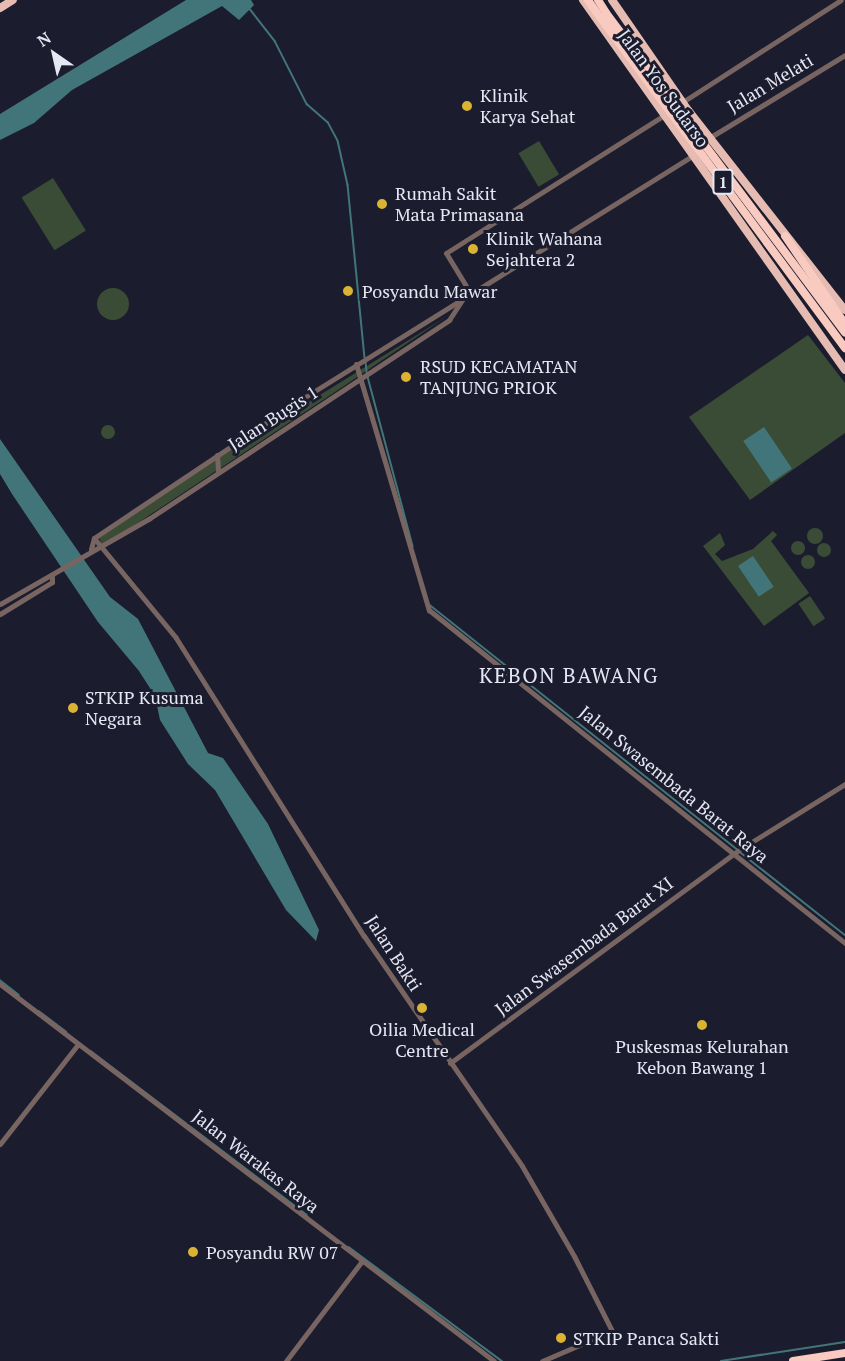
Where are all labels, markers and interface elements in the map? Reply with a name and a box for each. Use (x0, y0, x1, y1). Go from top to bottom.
north arrow (24, 24, 84, 84)
street label: Jalan Yos Sudarso (614, 25, 714, 151)
text: N (33, 27, 55, 52)
street label: Jalan Melati (723, 49, 817, 117)
place label: Klinik Karya Sehat (480, 85, 576, 128)
marker: Klinik Karya Sehat (458, 97, 476, 115)
road number: 1 (711, 169, 735, 195)
place label: Rumah Sakit Mata Primasana (395, 183, 524, 226)
marker: Rumah Sakit Mata Primasana (373, 195, 391, 213)
place label: Klinik Wahana Sejahtera 2 (486, 228, 602, 270)
marker: Klinik Wahana Sejahtera 2 (464, 240, 482, 258)
place label: Posyandu Mawar (362, 280, 497, 302)
marker: Posyandu Mawar (339, 282, 357, 300)
place label: RSUD KECAMATAN TANJUNG PRIOK (420, 356, 577, 398)
marker: RSUD KECAMATAN TANJUNG PRIOK (397, 368, 415, 386)
street label: Jalan Bugis 1 (224, 381, 322, 455)
district label: KEBON BAWANG (479, 662, 659, 688)
place label: STKIP Kusuma Negara (85, 687, 204, 730)
marker: STKIP Kusuma Negara (66, 701, 80, 715)
street label: Jalan Swasembada Barat Raya (575, 701, 773, 867)
street label: Jalan Swasembada Barat XI (491, 872, 677, 1020)
street label: Jalan Bakti (361, 911, 427, 995)
marker: Oilia Medical Centre (413, 999, 431, 1017)
marker: Puskesmas Kelurahan Kebon Bawang 1 (693, 1016, 711, 1034)
place label: Oilia Medical Centre (369, 1019, 475, 1062)
place label: Puskesmas Kelurahan Kebon Bawang 1 (615, 1036, 789, 1078)
street label: Jalan Warakas Raya (188, 1105, 324, 1217)
place label: Posyandu RW 07 (206, 1241, 338, 1263)
marker: Posyandu RW 07 (184, 1243, 202, 1261)
place label: STKIP Panca Sakti (573, 1327, 719, 1349)
marker: STKIP Panca Sakti (554, 1331, 568, 1345)

